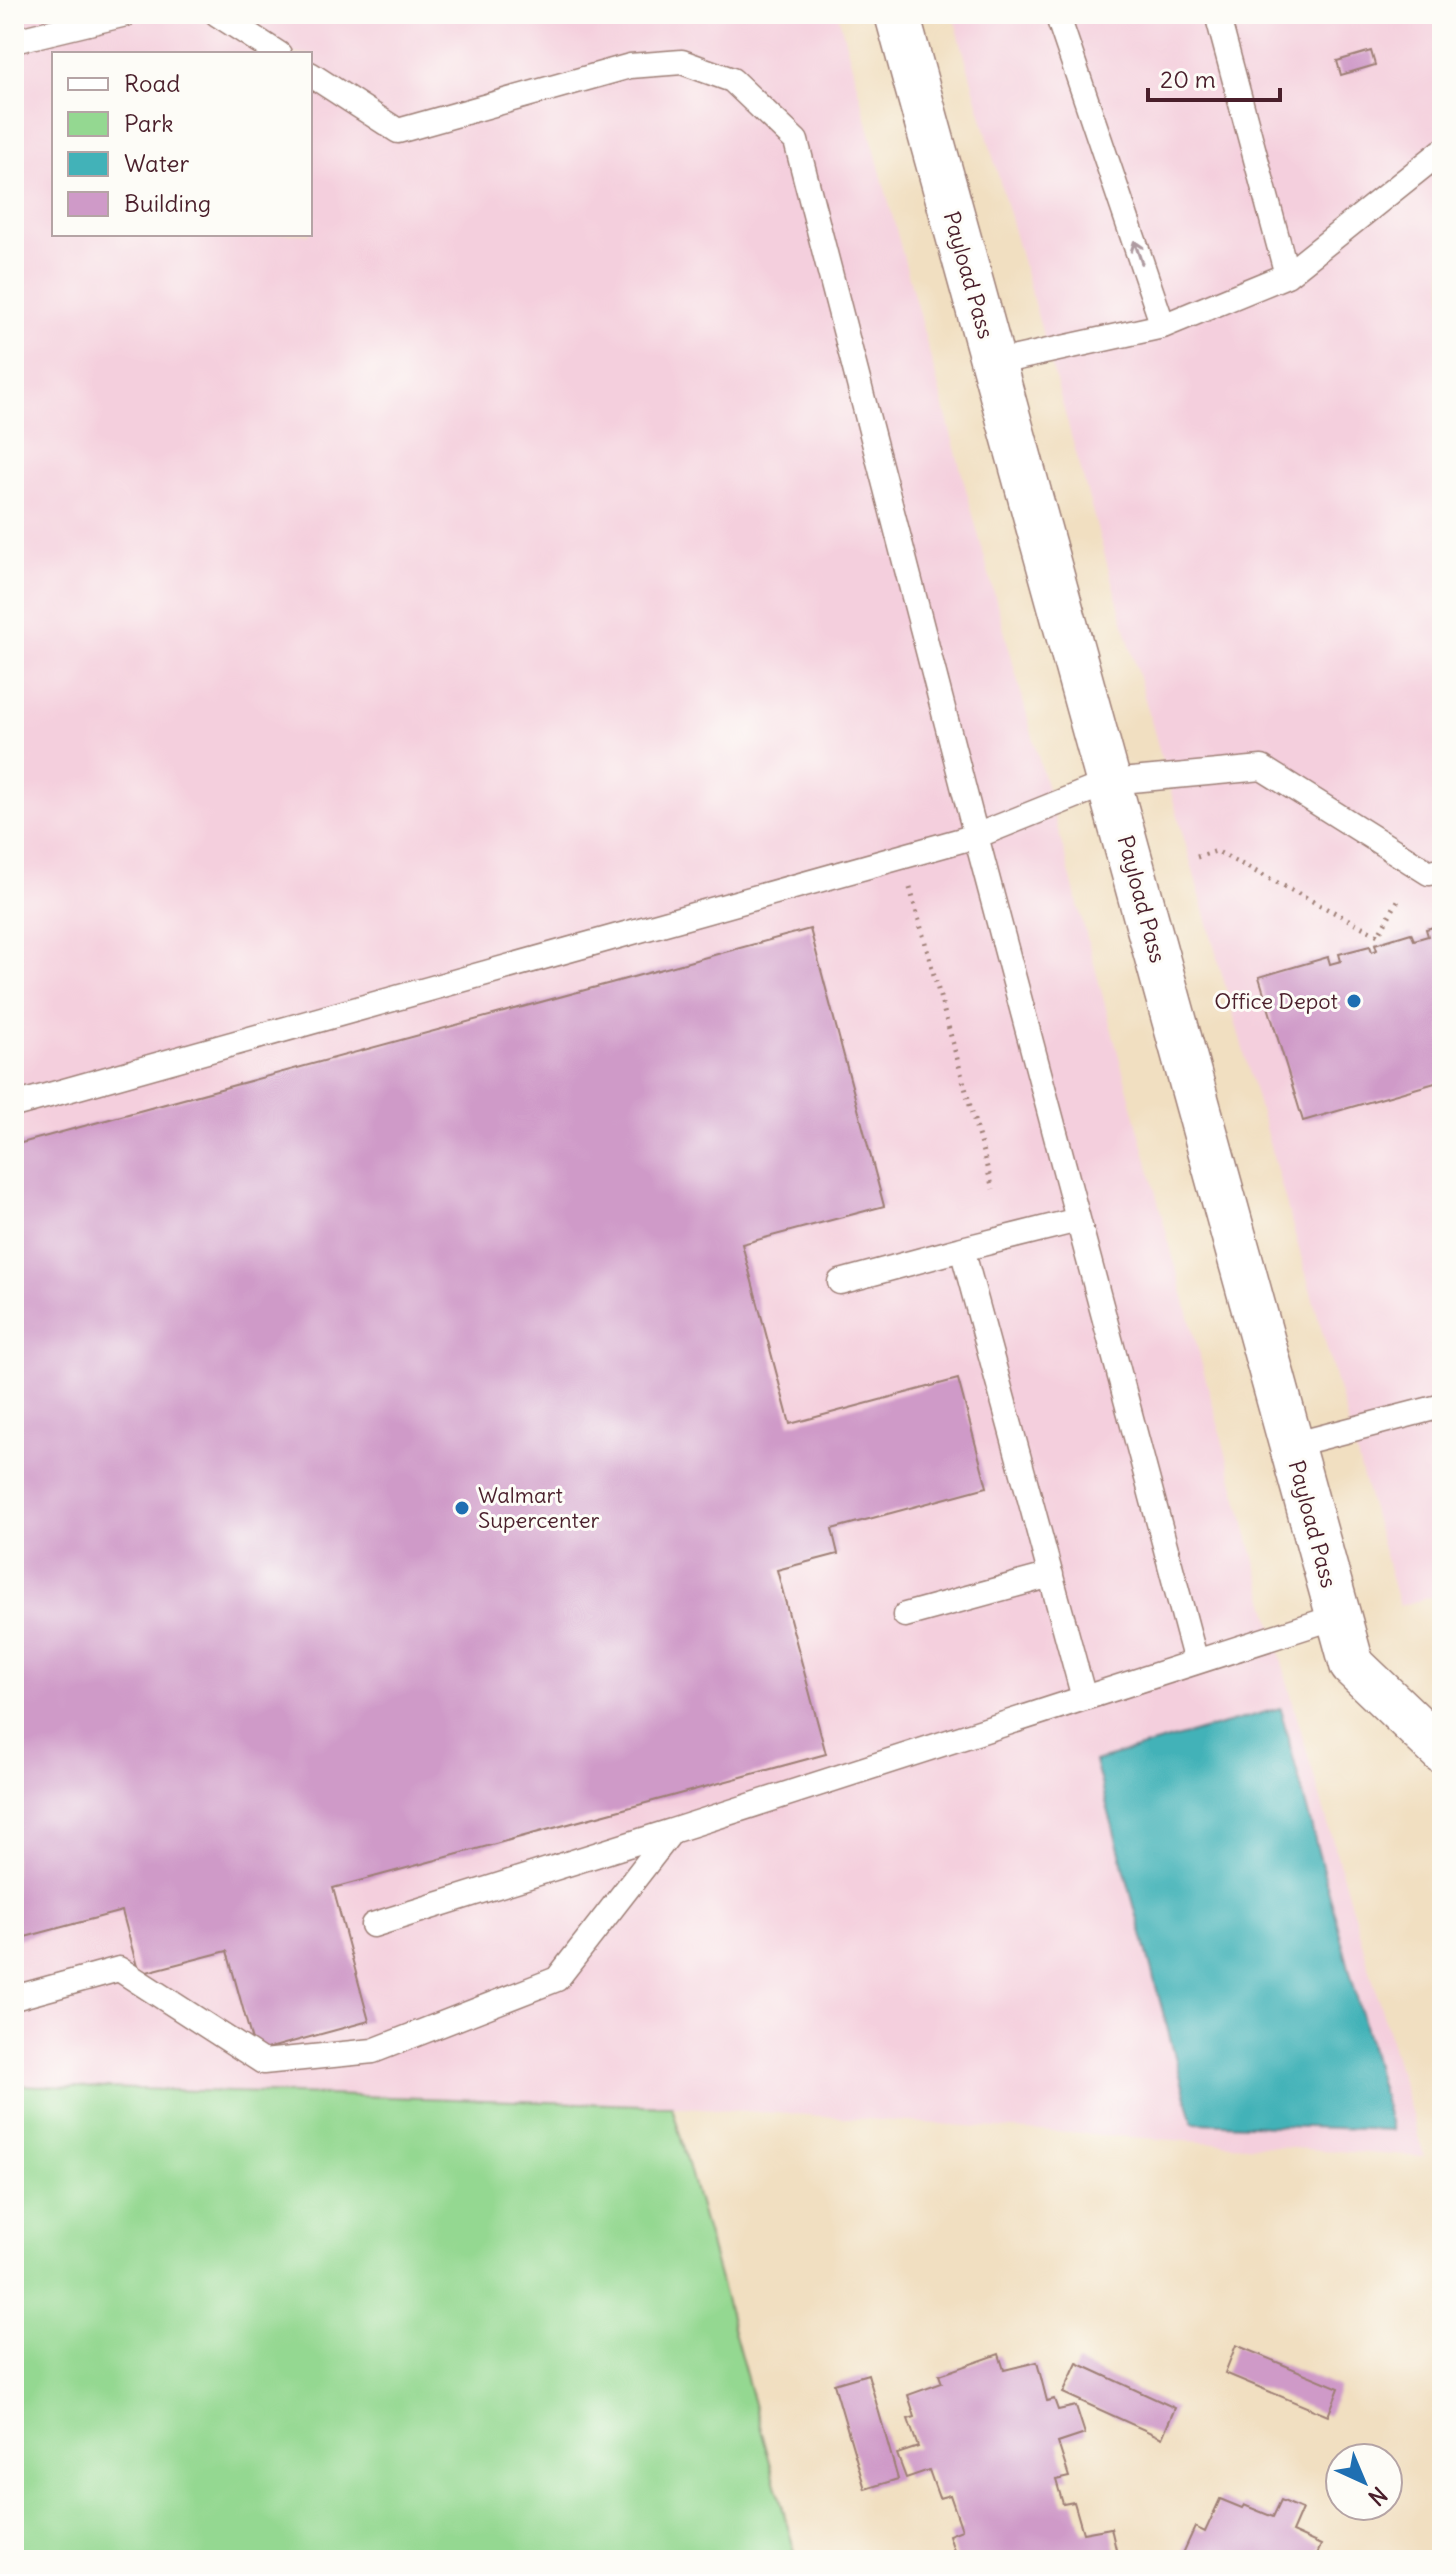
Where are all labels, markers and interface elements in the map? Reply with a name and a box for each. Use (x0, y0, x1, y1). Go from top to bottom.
legend (52, 52, 312, 236)
scale bar (1148, 52, 1280, 102)
text: 20 m (1160, 64, 1216, 94)
text: Road (124, 68, 180, 98)
text: Park (124, 108, 174, 138)
text: Water (124, 148, 189, 178)
text: Building (124, 188, 211, 218)
street label: Payload Pass (938, 208, 1000, 342)
one-way arrow (1130, 240, 1145, 265)
street label: Payload Pass (1112, 832, 1172, 966)
place label: Office Depot (1214, 987, 1338, 1015)
marker: Office Depot (1345, 992, 1363, 1010)
street label: Payload Pass (1283, 1457, 1343, 1591)
place label: Walmart Supercenter (478, 1481, 599, 1534)
marker: Walmart Supercenter (453, 1499, 471, 1517)
north arrow (1324, 2442, 1404, 2522)
text: N (1363, 2481, 1393, 2512)

